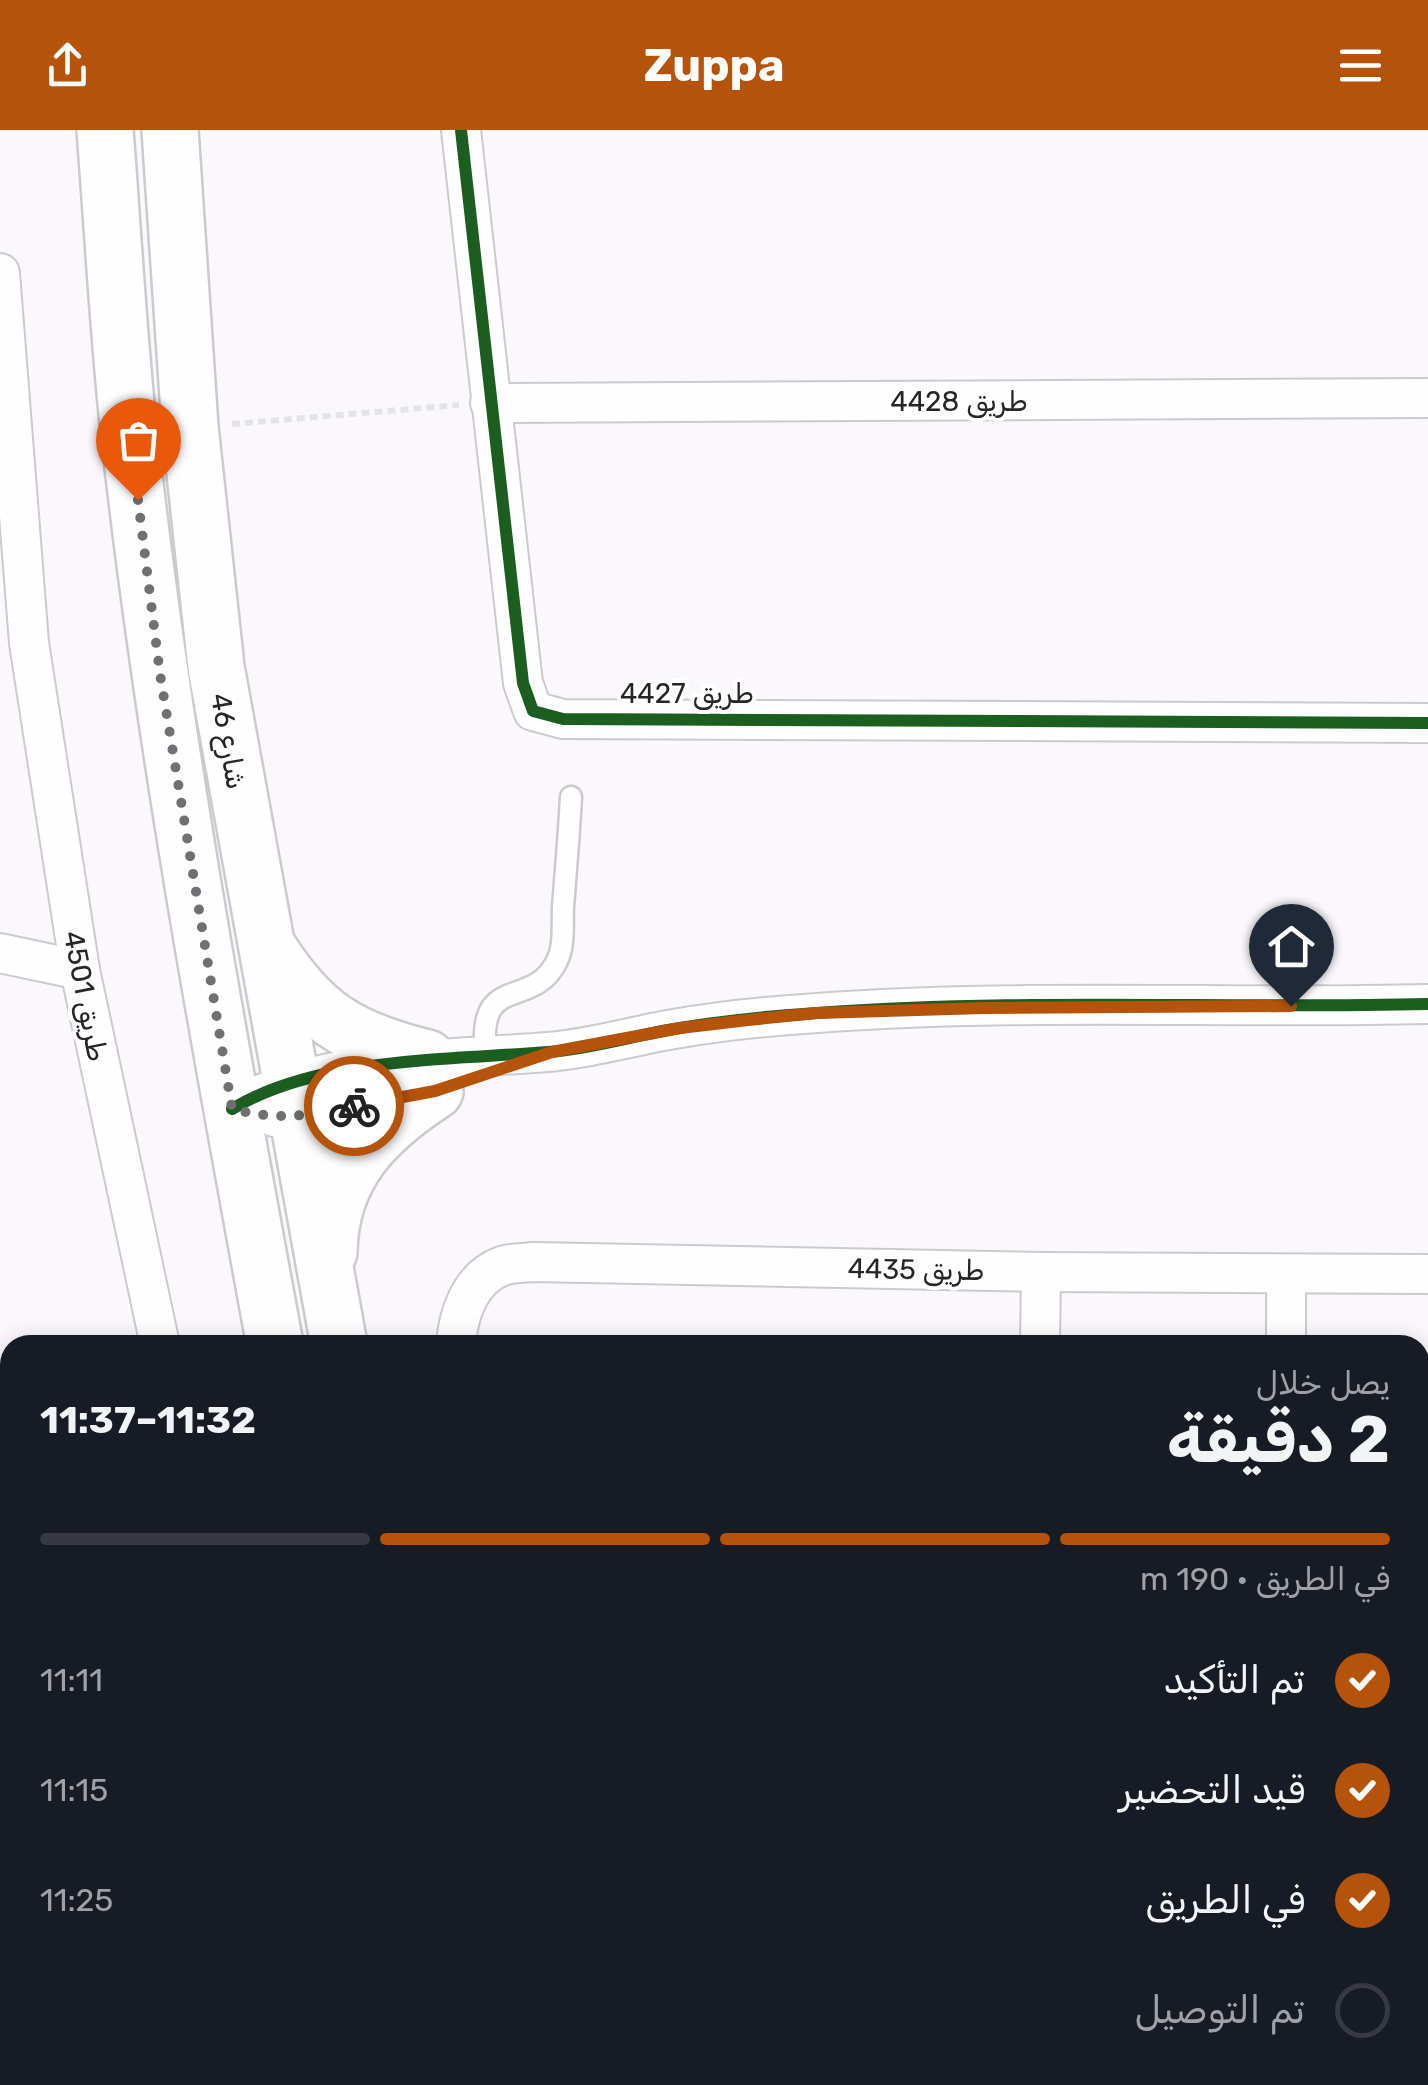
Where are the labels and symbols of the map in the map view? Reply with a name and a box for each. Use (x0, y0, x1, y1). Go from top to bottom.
street label: طريق 4428 (890, 385, 1028, 418)
pin (96, 398, 181, 501)
street label: طريق 4427 (620, 677, 754, 710)
street label: شارع 46 (201, 690, 253, 792)
pin (1249, 904, 1334, 1007)
street label: طريق 4501 (57, 928, 114, 1064)
courier (304, 1056, 404, 1156)
street label: طريق 4435 (847, 1252, 985, 1287)

